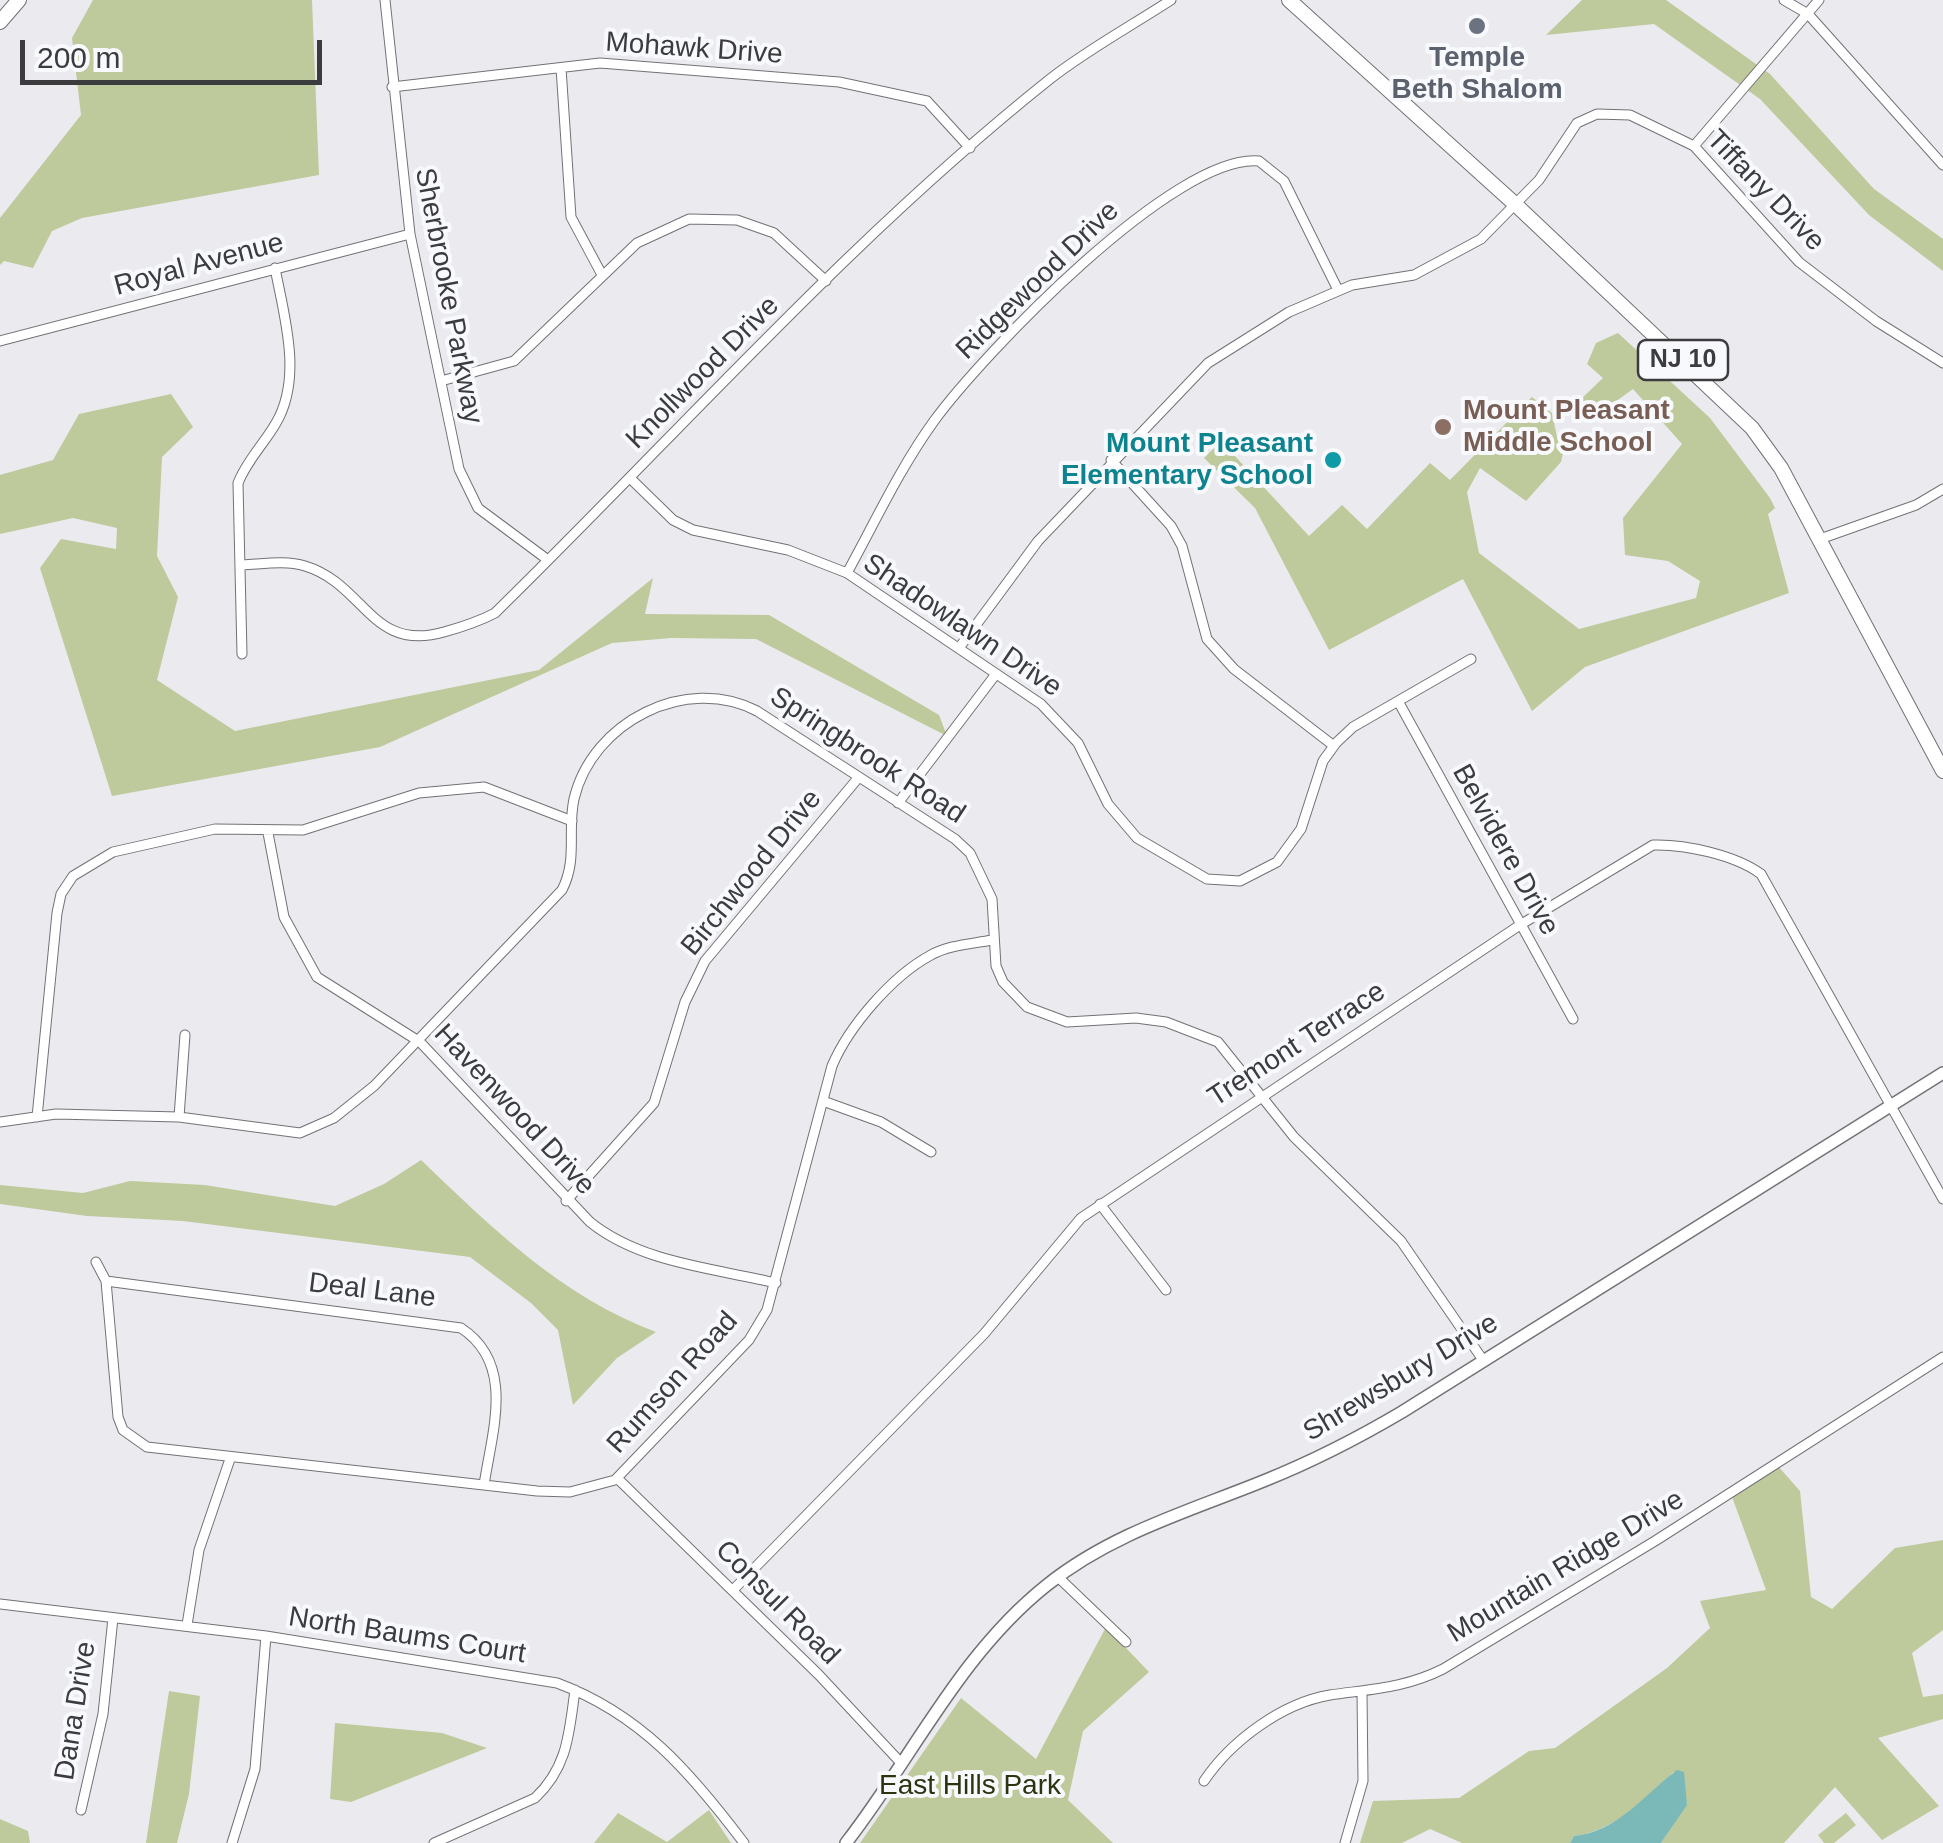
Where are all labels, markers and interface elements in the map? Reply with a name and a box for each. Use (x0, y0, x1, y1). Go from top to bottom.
marker: Temple Beth Shalom (1466, 15, 1488, 37)
scale bar (25, 20, 328, 82)
street label: Mohawk Drive (604, 26, 784, 72)
text: 200 m (37, 41, 120, 74)
place label: Temple Beth Shalom (1391, 41, 1563, 107)
street label: Tiffany Drive (1699, 123, 1831, 259)
street label: Sherbrooke Parkway (407, 165, 489, 427)
street label: Ridgewood Drive (950, 195, 1126, 367)
street label: Royal Avenue (111, 226, 287, 304)
street label: Knollwood Drive (620, 290, 786, 456)
road number: NJ 10 (1638, 340, 1728, 380)
place label: Mount Pleasant Middle School (1463, 394, 1670, 460)
marker: Mount Pleasant Middle School (1432, 416, 1454, 438)
place label: Mount Pleasant Elementary School (1061, 427, 1313, 493)
marker: Mount Pleasant Elementary School (1322, 449, 1344, 471)
street label: Shadowlawn Drive (856, 547, 1068, 705)
street label: Springbrook Road (763, 680, 971, 832)
street label: Belvidere Drive (1444, 759, 1566, 941)
street label: Birchwood Drive (675, 783, 829, 963)
street label: Tremont Terrace (1202, 975, 1392, 1115)
street label: Havenwood Drive (426, 1018, 602, 1202)
street label: Deal Lane (307, 1267, 437, 1315)
street label: Rumson Road (601, 1305, 745, 1461)
street label: Shrewsbury Drive (1298, 1307, 1504, 1449)
street label: Mountain Ridge Drive (1442, 1483, 1690, 1651)
street label: Consul Road (708, 1534, 846, 1672)
street label: North Baums Court (286, 1601, 528, 1671)
street label: Dana Drive (48, 1639, 104, 1783)
park label: East Hills Park (879, 1769, 1061, 1803)

